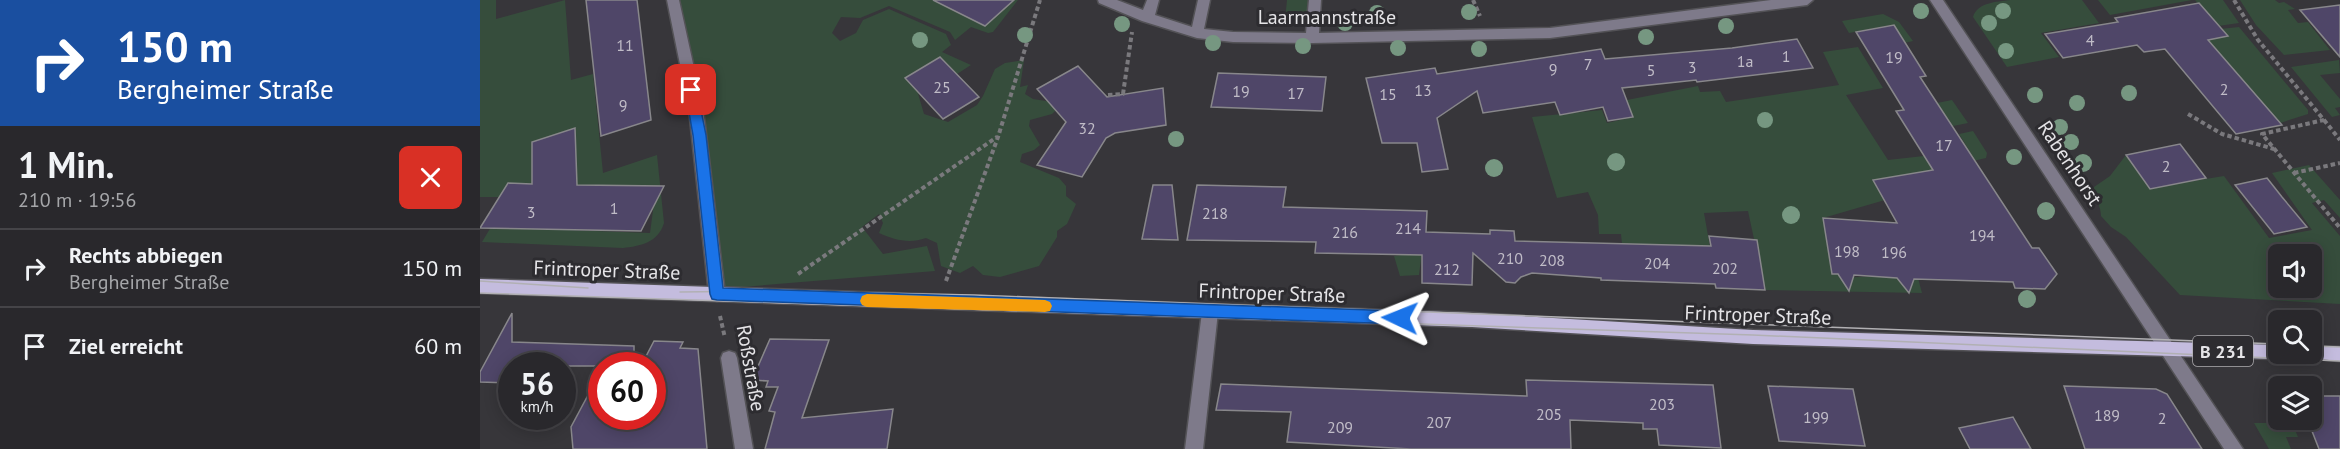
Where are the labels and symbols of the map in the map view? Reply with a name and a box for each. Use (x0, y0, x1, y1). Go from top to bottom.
street label: Laarmannstraße (1258, 4, 1396, 30)
house number: 4 (2086, 30, 2095, 50)
house number: 11 (616, 35, 634, 55)
house number: 1 (1782, 46, 1790, 66)
house number: 19 (1885, 47, 1903, 67)
house number: 1a (1737, 51, 1753, 71)
house number: 7 (1584, 54, 1592, 74)
house number: 3 (1688, 57, 1696, 77)
house number: 9 (1549, 59, 1557, 79)
house number: 5 (1647, 60, 1655, 80)
pin (665, 64, 716, 115)
house number: 25 (933, 77, 951, 97)
house number: 2 (2220, 79, 2228, 99)
house number: 13 (1414, 80, 1432, 100)
house number: 19 (1232, 81, 1250, 101)
house number: 17 (1287, 83, 1305, 103)
house number: 15 (1379, 84, 1397, 104)
house number: 9 (619, 95, 627, 115)
street label: Rabenhorst (2032, 115, 2108, 211)
house number: 32 (1078, 118, 1096, 138)
house number: 17 (1935, 135, 1953, 155)
house number: 2 (2162, 156, 2170, 176)
house number: 1 (610, 198, 618, 218)
house number: 3 (527, 202, 535, 222)
house number: 218 (1202, 203, 1228, 223)
house number: 214 (1395, 218, 1421, 238)
house number: 216 (1332, 222, 1358, 242)
house number: 194 (1969, 225, 1995, 245)
house number: 198 (1834, 241, 1860, 261)
house number: 196 (1881, 242, 1907, 262)
house number: 210 (1497, 248, 1523, 268)
house number: 208 (1539, 250, 1565, 270)
house number: 204 (1644, 253, 1670, 273)
street label: Frintroper Straße (533, 254, 681, 286)
house number: 202 (1712, 258, 1738, 278)
house number: 212 (1434, 259, 1460, 279)
street label: Frintroper Straße (1198, 277, 1346, 309)
position arrow (1368, 286, 1432, 350)
street label: Frintroper Straße (1684, 299, 1832, 331)
street label: Roßstraße (731, 323, 771, 413)
road number: B 231 (2193, 336, 2253, 366)
speed limit sign: 60 (588, 352, 666, 430)
house number: 203 (1649, 394, 1675, 414)
house number: 205 (1536, 404, 1562, 424)
house number: 189 (2094, 405, 2120, 425)
house number: 199 (1803, 407, 1829, 427)
house number: 2 (2158, 408, 2166, 428)
house number: 207 (1426, 412, 1452, 432)
house number: 209 (1327, 417, 1353, 437)

